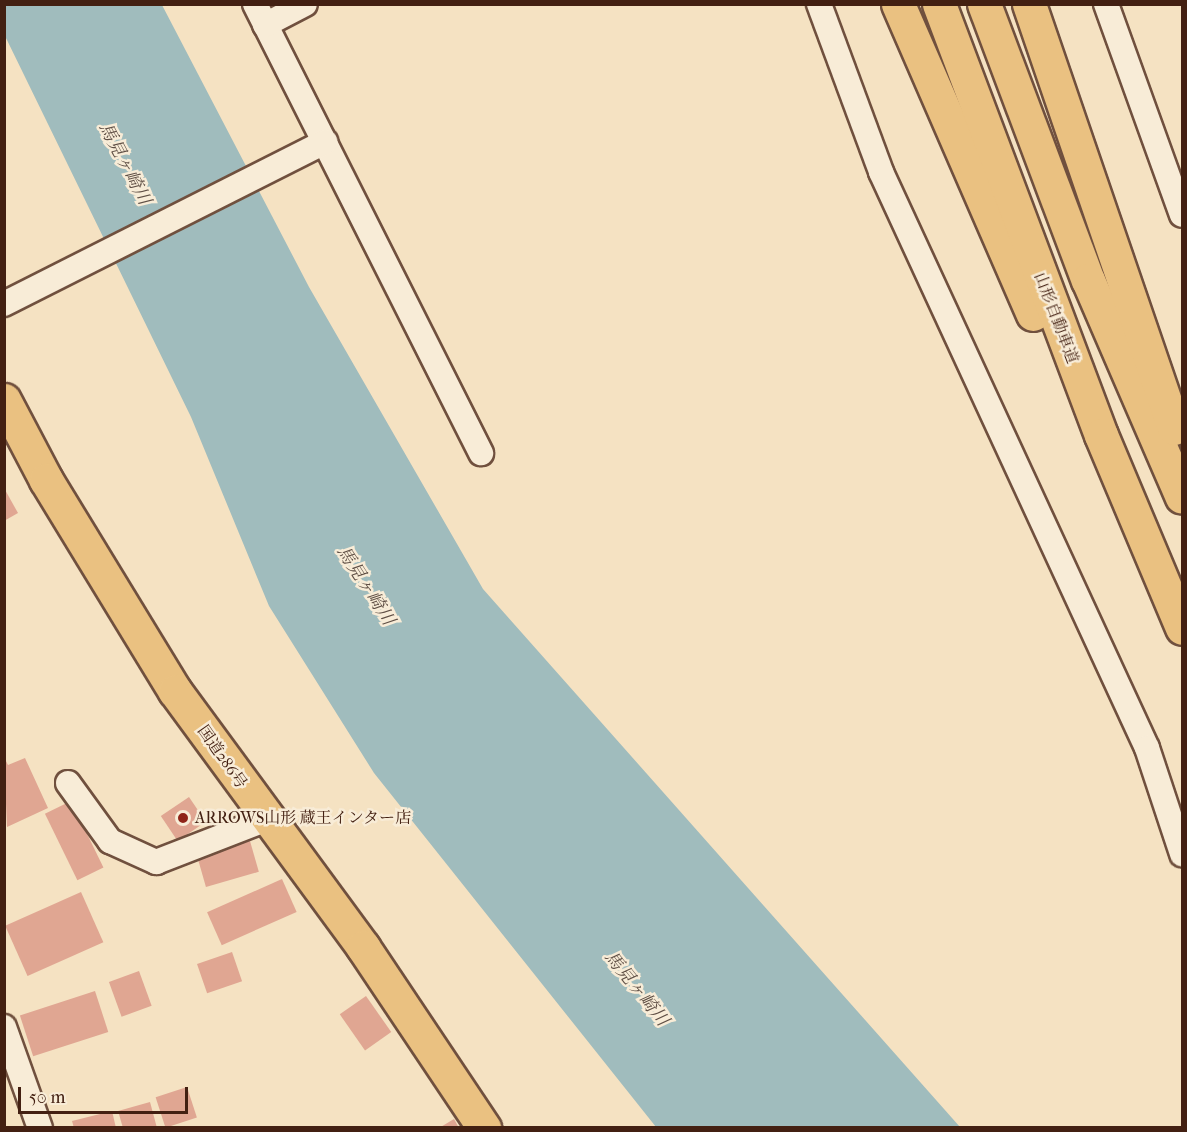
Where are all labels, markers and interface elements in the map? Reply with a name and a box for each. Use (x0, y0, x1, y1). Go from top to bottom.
water label: 馬見ヶ崎川 (93, 119, 155, 209)
street label: 山形自動車道 (1030, 270, 1082, 366)
water label: 馬見ヶ崎川 (331, 542, 399, 630)
street label: 国道286号 (193, 722, 251, 792)
place label: ARROWS山形 蔵王インター店 (195, 808, 412, 828)
marker: ARROWS山形 蔵王インター店 (176, 811, 190, 825)
water label: 馬見ヶ崎川 (599, 947, 673, 1031)
scale bar (21, 1075, 190, 1113)
text: 50 m (29, 1087, 65, 1108)

